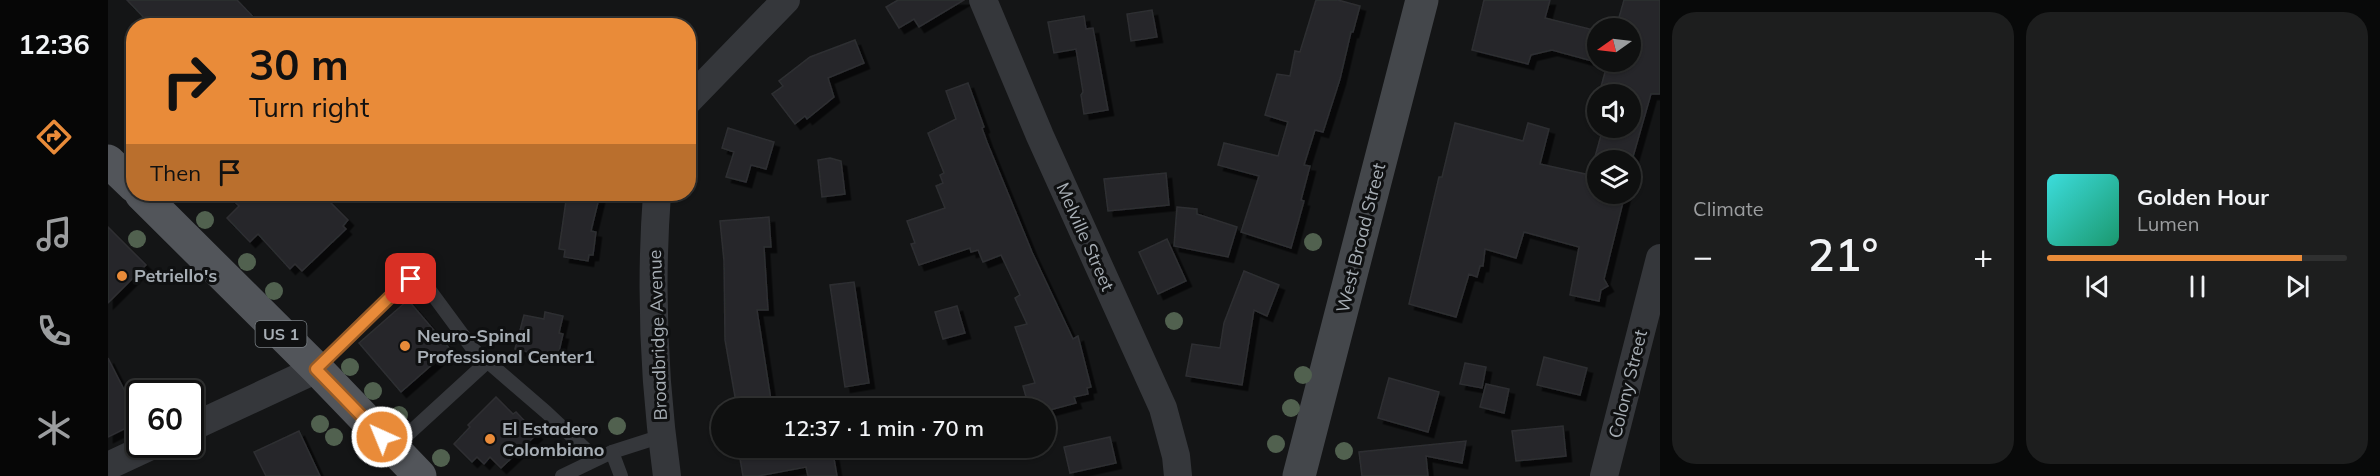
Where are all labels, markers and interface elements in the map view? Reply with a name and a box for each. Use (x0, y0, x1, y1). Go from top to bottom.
north arrow (1587, 18, 1641, 72)
map controls (1587, 18, 1641, 204)
text: 12:36 (18, 27, 90, 61)
text: 30 m (249, 38, 349, 91)
icon: right (150, 42, 228, 120)
button: sound (1587, 84, 1641, 138)
text: Turn right (249, 90, 369, 124)
icon: directions (33, 116, 75, 158)
button: layers (1587, 150, 1641, 204)
icon: arrive (213, 156, 246, 189)
text: Then (150, 159, 201, 187)
street label: West Broad Street (1331, 161, 1390, 315)
street label: Melville Street (1051, 179, 1120, 295)
text: Golden Hour (2137, 183, 2269, 211)
text: Climate (1693, 196, 1764, 221)
text: Lumen (2137, 211, 2199, 236)
icon: music (33, 213, 75, 255)
text: 21° (1808, 226, 1878, 282)
text: − (1693, 235, 1713, 276)
text: + (1973, 235, 1993, 276)
street label: Broadbridge Avenue (643, 249, 672, 421)
pin (385, 253, 436, 304)
icon: arrive (394, 262, 427, 295)
place label: Petriello's (134, 264, 217, 287)
marker: Petriello's (115, 269, 129, 283)
icon: previous (2081, 270, 2114, 303)
icon: pause (2181, 270, 2214, 303)
icon: next (2281, 270, 2314, 303)
icon: phone (33, 310, 75, 352)
road number: US 1 (256, 321, 306, 347)
place label: Neuro-Spinal Professional Center1 (417, 324, 594, 368)
street label: Colony Street (1603, 327, 1652, 441)
marker: Neuro-Spinal Professional Center1 (398, 339, 412, 353)
speed limit sign: 60 (126, 380, 204, 458)
position arrow (350, 405, 414, 469)
icon: climate (33, 407, 75, 449)
text: 12:37 · 1 min · 70 m (783, 414, 984, 442)
place label: El Estadero Colombiano (502, 417, 604, 461)
marker: El Estadero Colombiano (483, 432, 497, 446)

